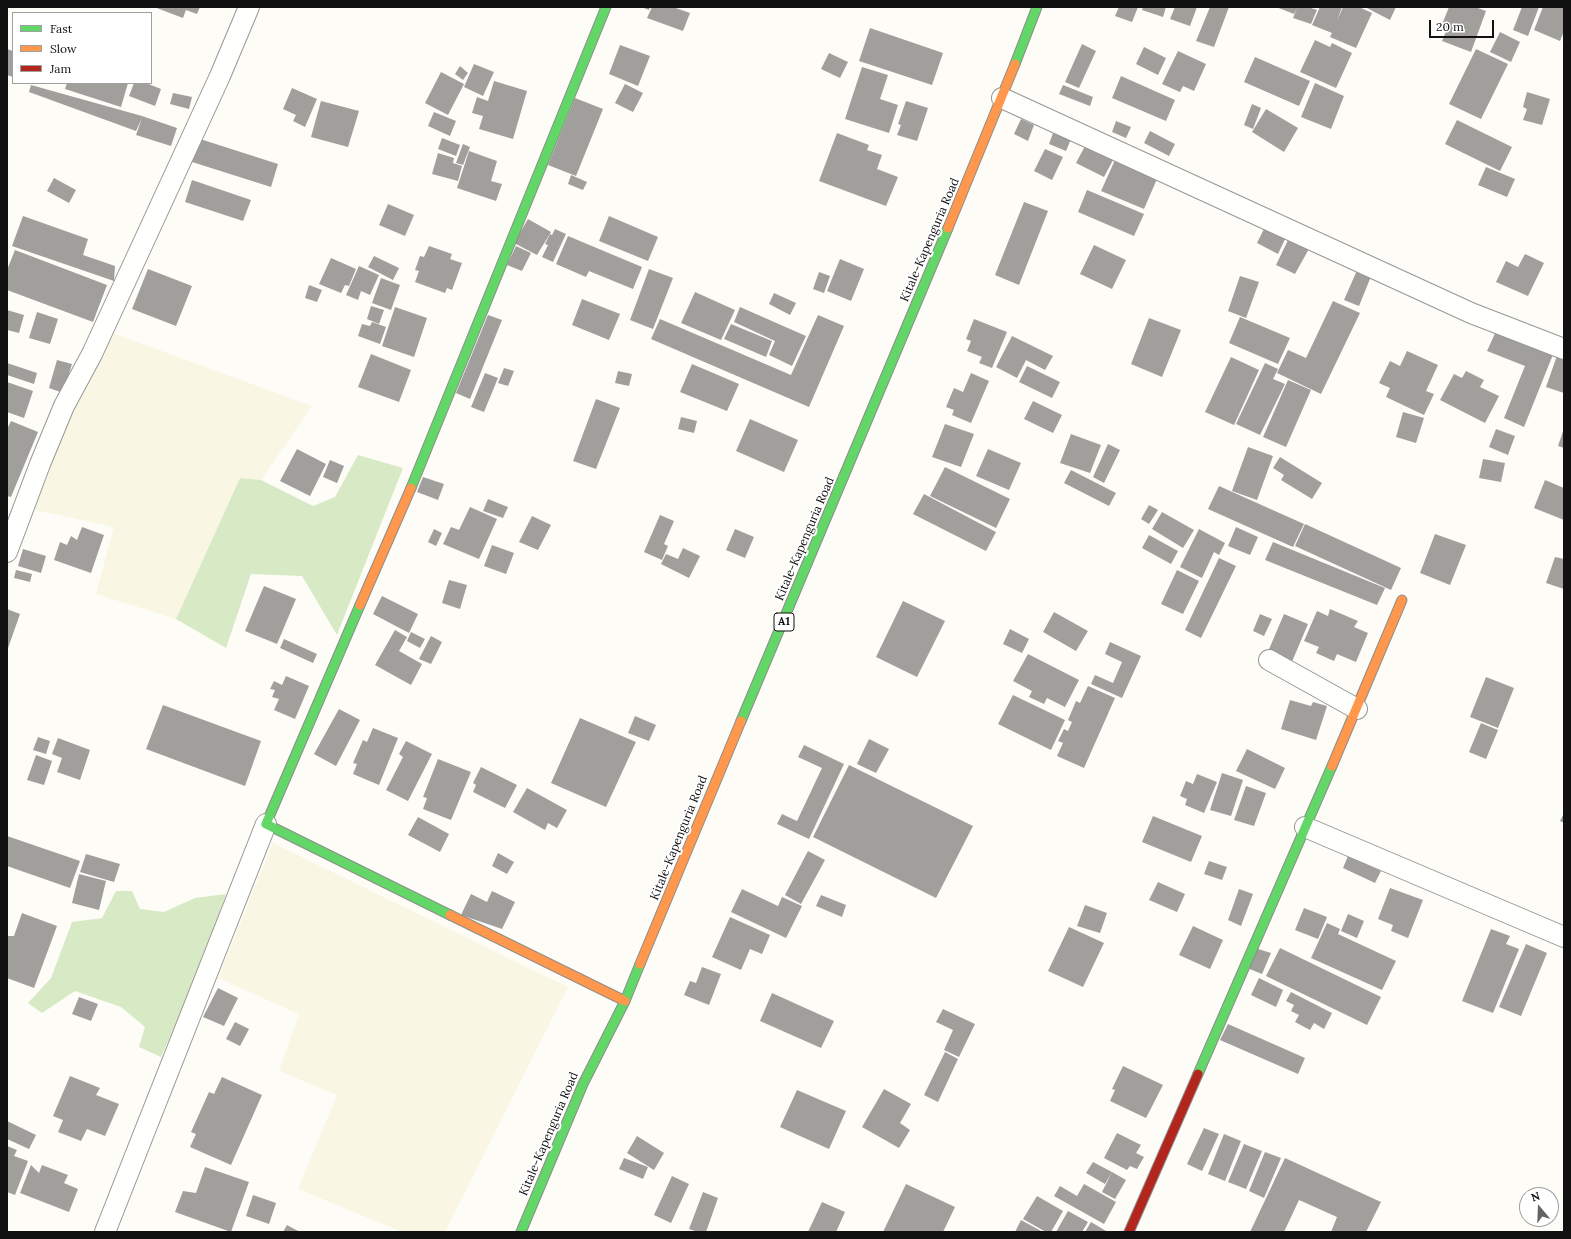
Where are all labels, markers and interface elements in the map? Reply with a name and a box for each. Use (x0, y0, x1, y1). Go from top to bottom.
legend (12, 12, 152, 84)
scale bar (1431, 12, 1496, 38)
text: 20 m (1436, 19, 1464, 34)
text: Fast (50, 21, 73, 36)
text: Slow (50, 41, 77, 56)
text: Jam (50, 61, 71, 76)
street label: Kitale-Kapenguria Road (897, 176, 963, 304)
street label: Kitale-Kapenguria Road (772, 475, 838, 603)
road number: A1 (774, 613, 794, 631)
street label: Kitale-Kapenguria Road (647, 774, 711, 902)
street label: Kitale-Kapenguria Road (516, 1070, 582, 1198)
north arrow (1519, 1187, 1559, 1227)
text: N (1529, 1189, 1542, 1205)

